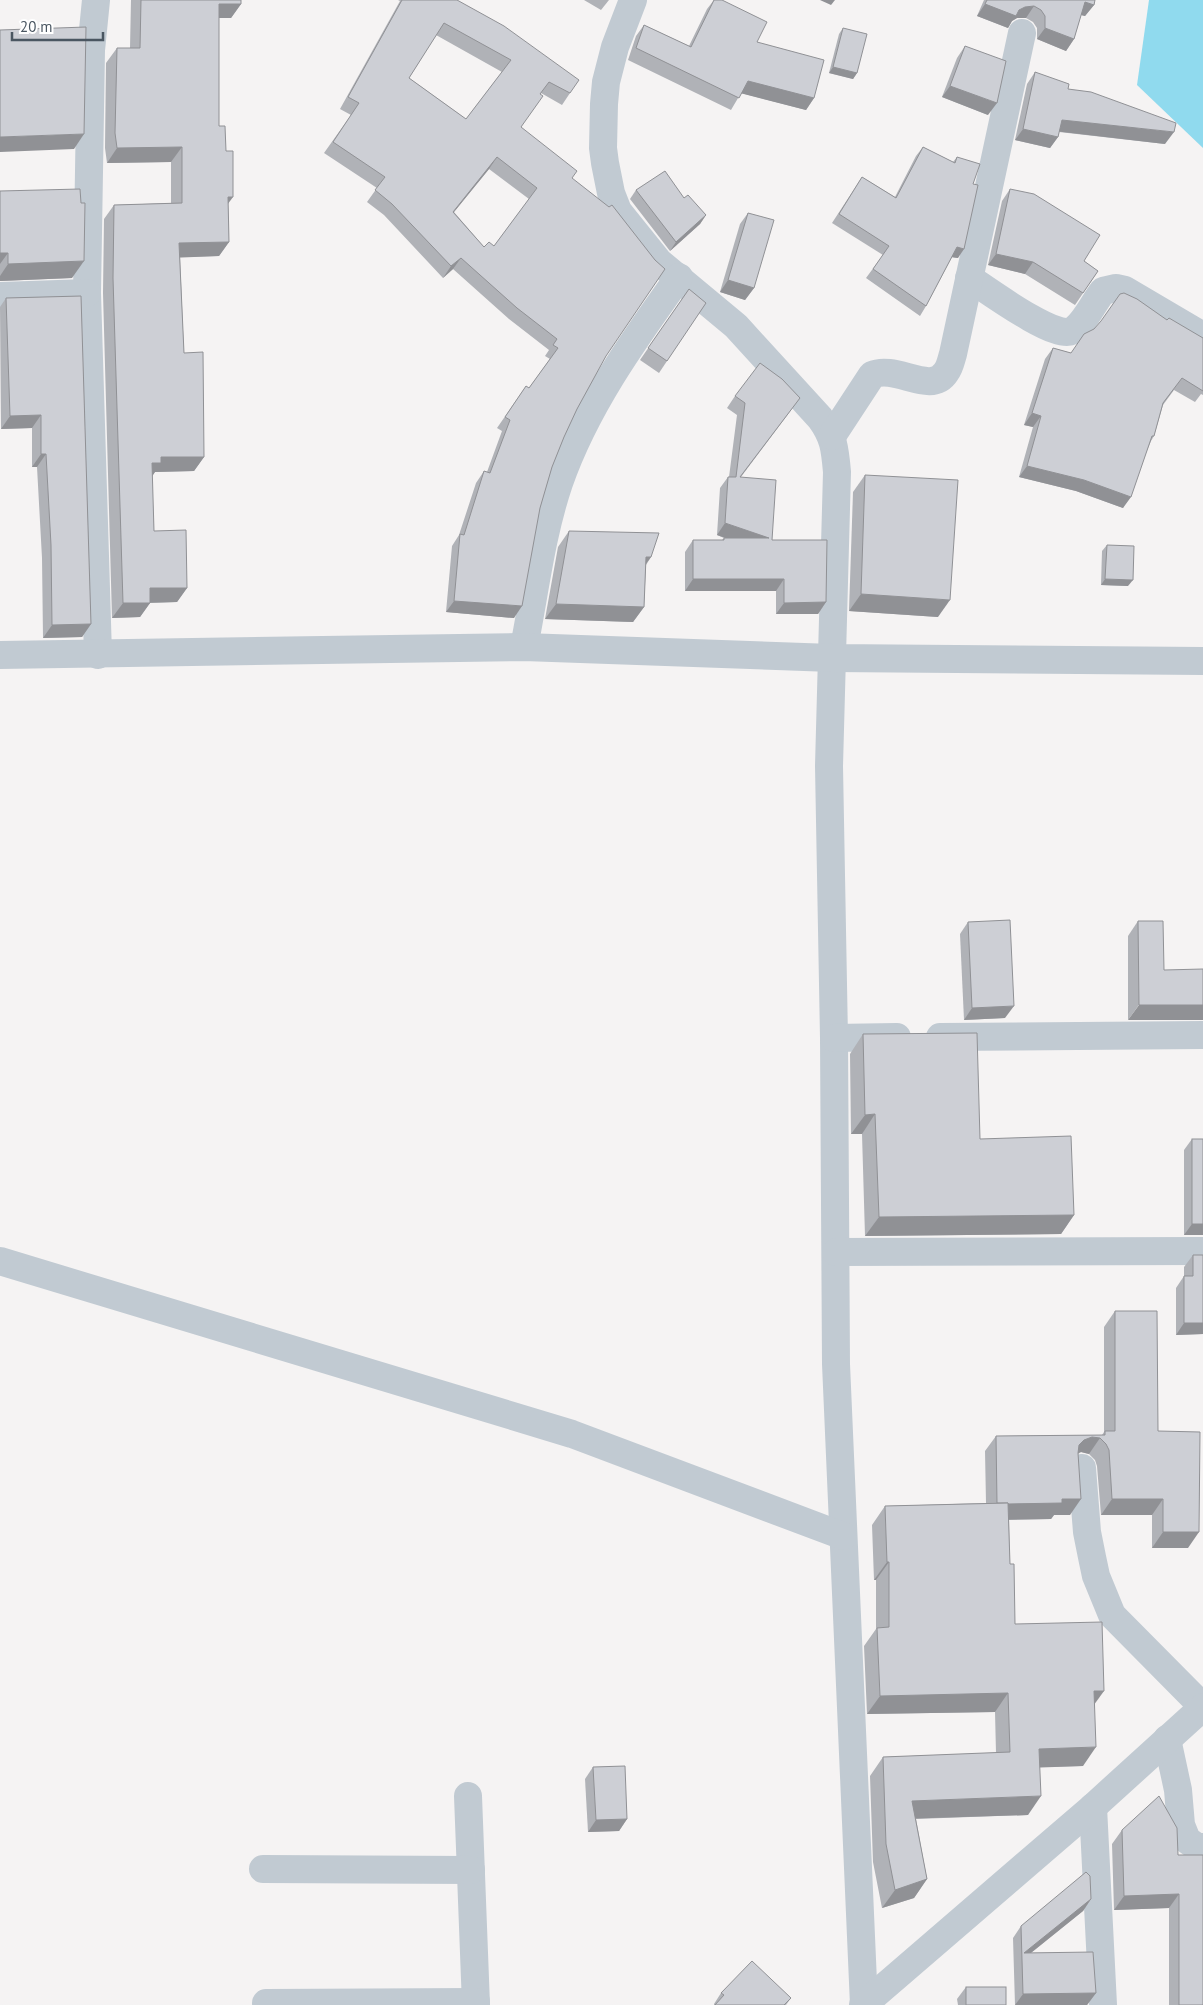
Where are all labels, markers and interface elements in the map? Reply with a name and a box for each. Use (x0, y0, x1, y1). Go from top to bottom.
scale bar (12, 10, 104, 42)
text: 20 m (20, 17, 53, 36)

